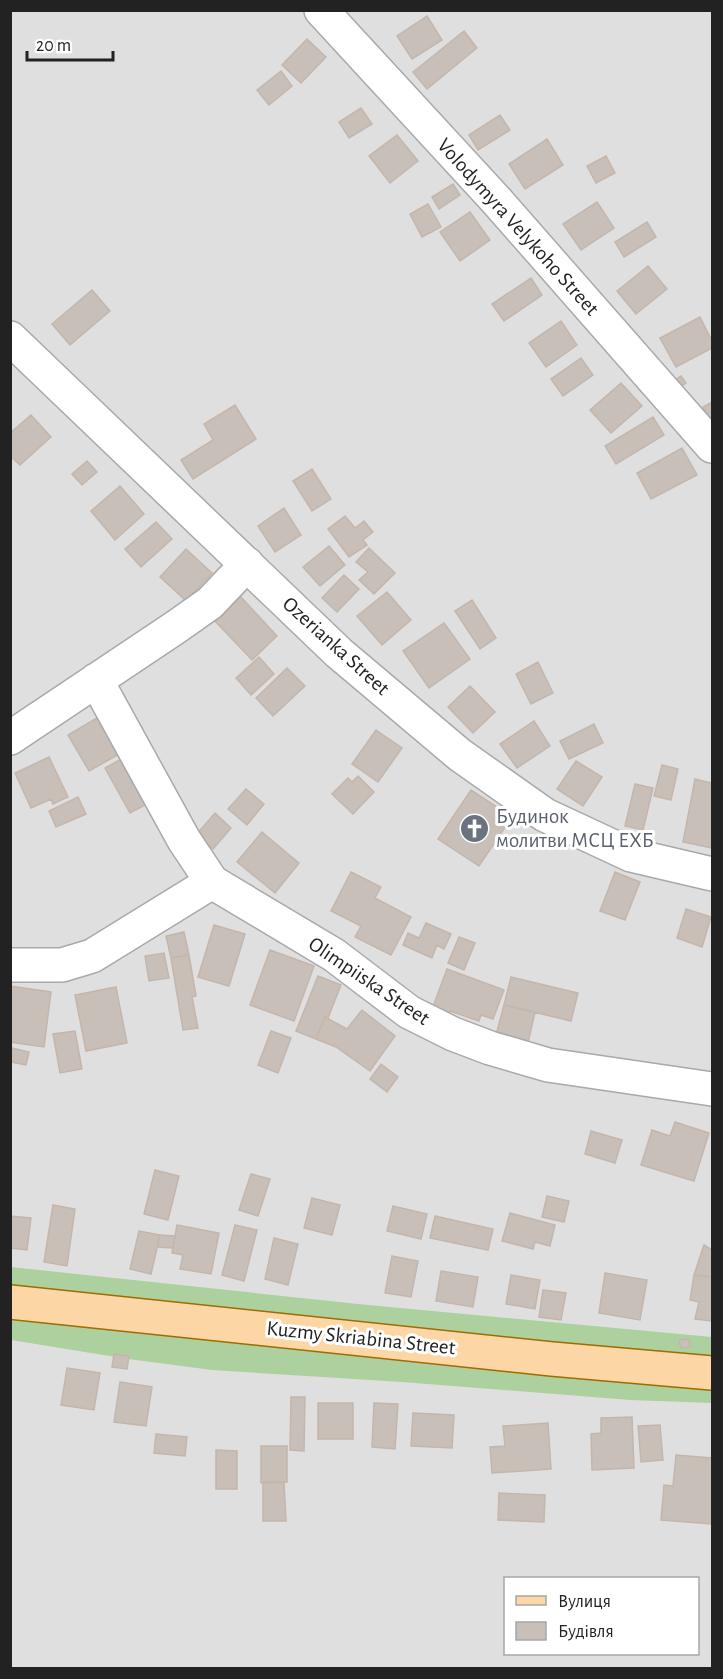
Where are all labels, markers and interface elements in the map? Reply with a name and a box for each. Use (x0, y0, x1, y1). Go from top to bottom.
scale bar (27, 24, 112, 62)
text: 20 m (36, 37, 71, 55)
street label: Volodymyra Velykoho Street (433, 134, 603, 320)
street label: Ozerianka Street (279, 593, 394, 699)
place label: Будинок молитви МСЦ ЕХБ (496, 806, 654, 851)
church icon: Будинок молитви МСЦ ЕХБ (459, 812, 491, 844)
street label: Olimpiiska Street (305, 933, 433, 1029)
street label: Kuzmy Skriabina Street (266, 1318, 457, 1358)
legend (504, 1577, 699, 1655)
text: Вулиця (558, 1593, 611, 1611)
text: Будівля (558, 1623, 614, 1641)

